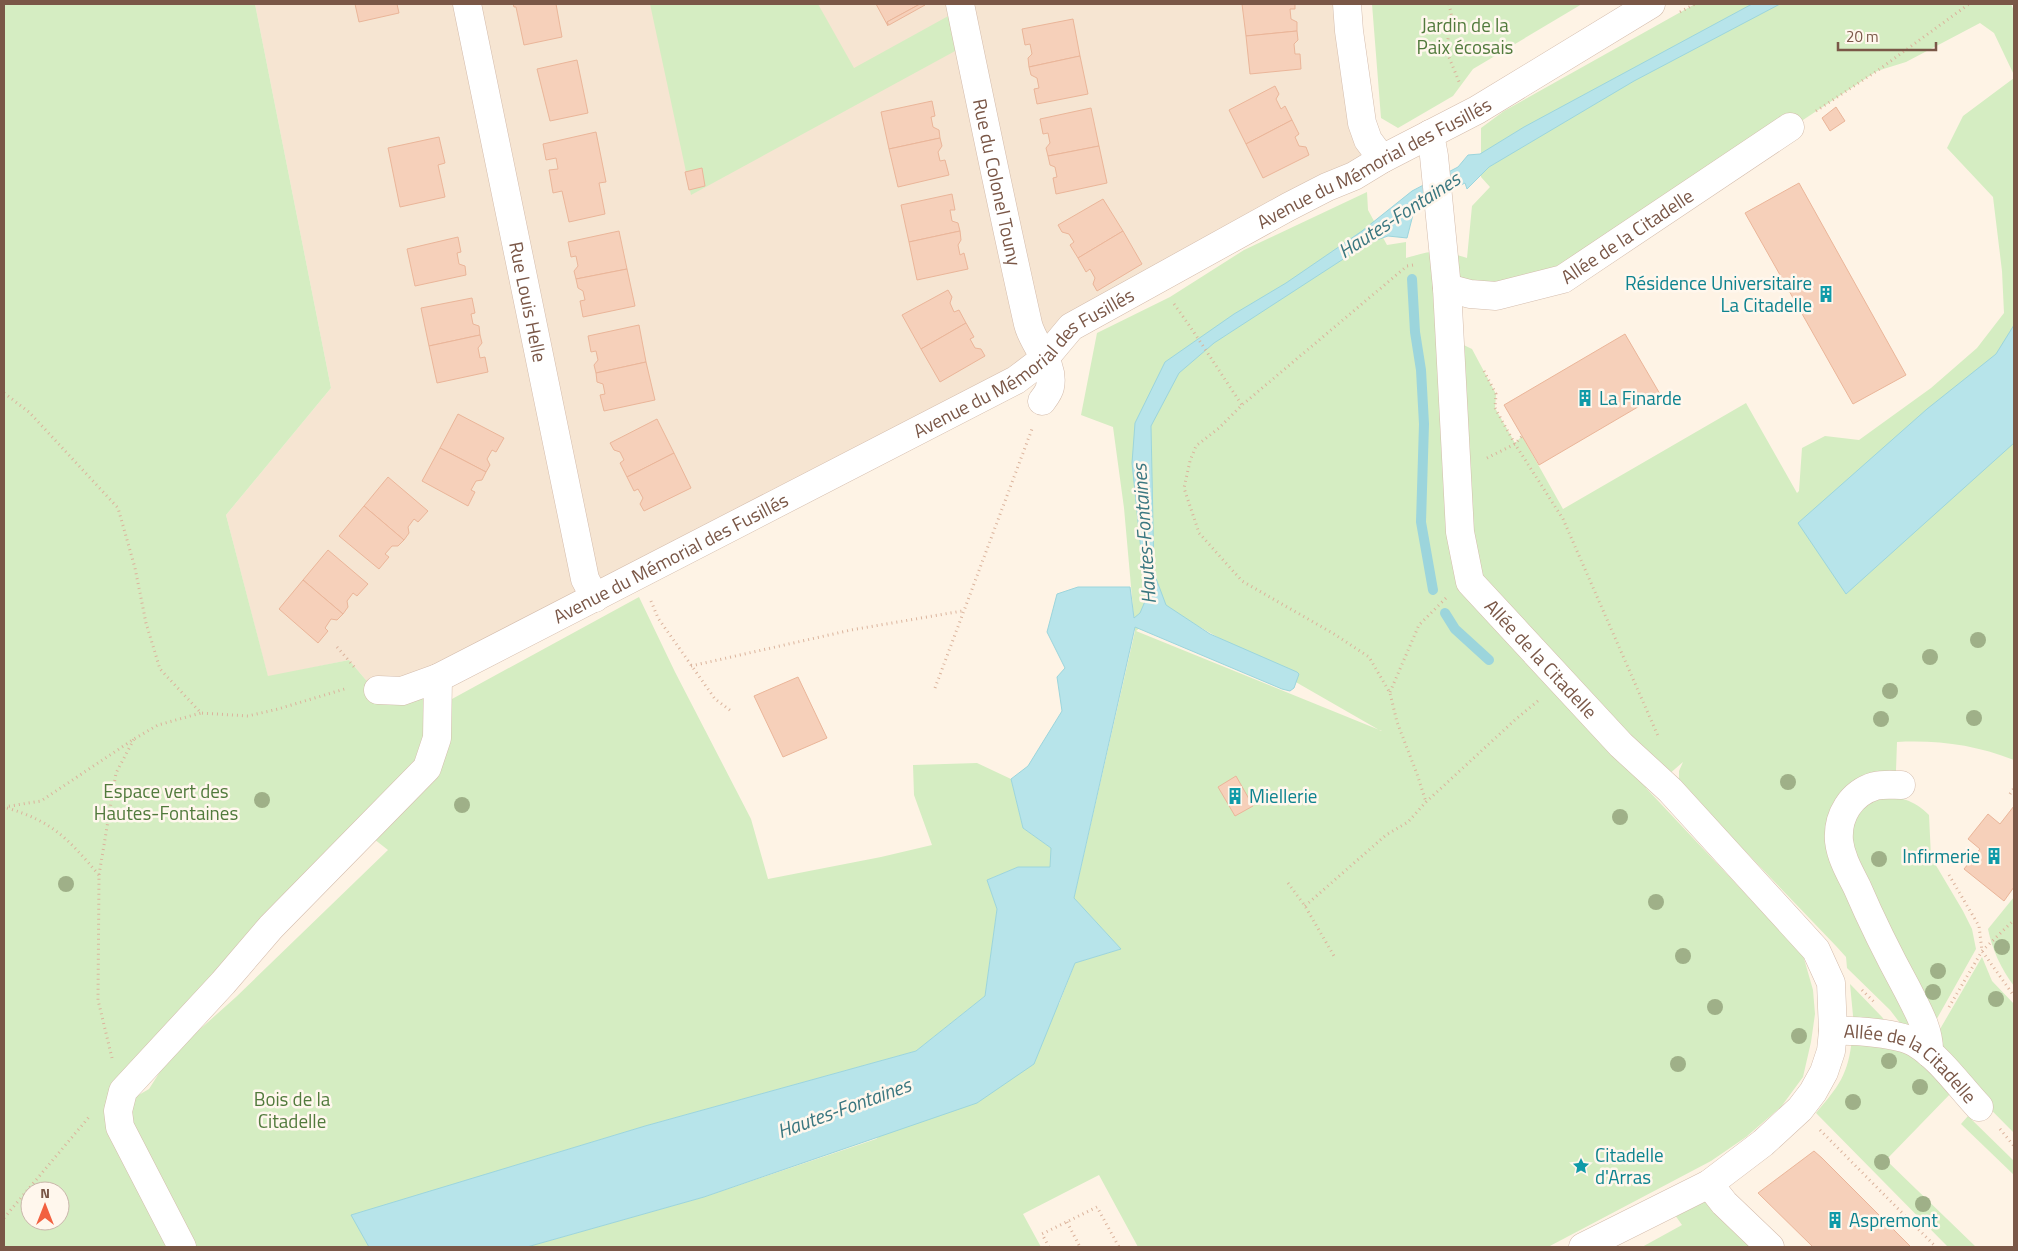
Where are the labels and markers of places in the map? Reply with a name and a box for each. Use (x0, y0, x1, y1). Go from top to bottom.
place label: Résidence Universitaire La Citadelle (1625, 268, 1812, 319)
building icon: Résidence Universitaire La Citadelle (1816, 284, 1836, 304)
place label: La Finarde (1599, 383, 1682, 412)
building icon: La Finarde (1575, 388, 1595, 408)
place label: Miellerie (1249, 781, 1317, 810)
building icon: Miellerie (1225, 786, 1245, 806)
place label: Infirmerie (1902, 841, 1980, 870)
building icon: Infirmerie (1984, 846, 2004, 866)
place label: Citadelle d'Arras (1595, 1140, 1664, 1191)
place icon: Citadelle d'Arras (1571, 1156, 1591, 1176)
place label: Aspremont (1849, 1205, 1938, 1234)
building icon: Aspremont (1825, 1210, 1845, 1230)

